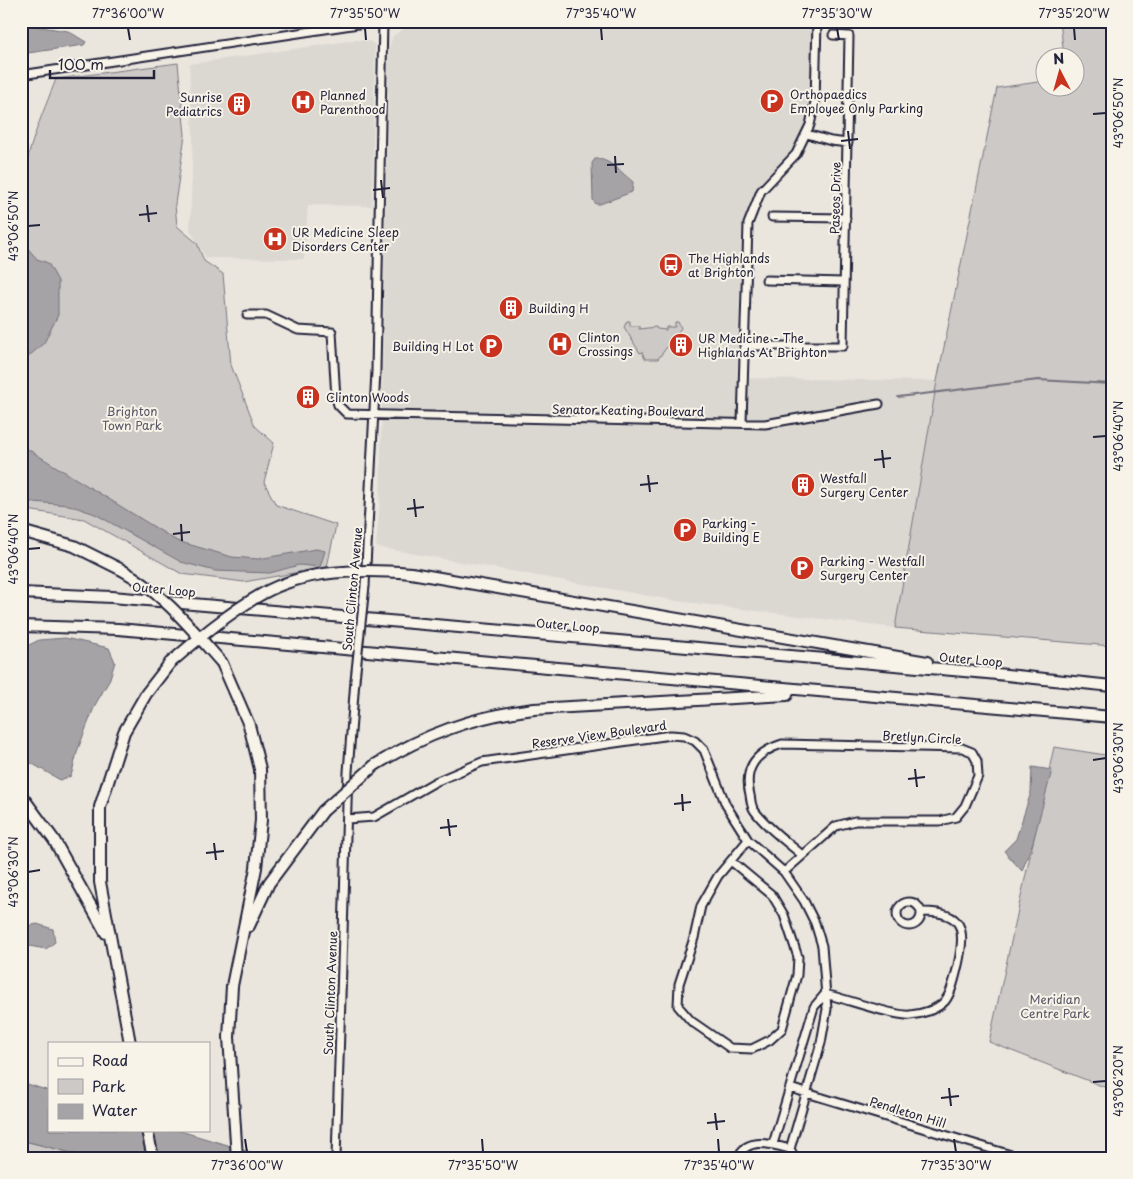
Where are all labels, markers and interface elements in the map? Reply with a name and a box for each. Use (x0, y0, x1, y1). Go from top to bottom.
text: 77°36'00"W (92, 4, 165, 22)
text: 77°35'50"W (330, 4, 401, 22)
text: 77°35'40"W (566, 4, 637, 22)
text: 77°35'30"W (802, 4, 873, 22)
text: 77°35'20"W (1038, 4, 1110, 22)
scale bar (50, 48, 154, 80)
north arrow (1036, 48, 1086, 98)
text: N (1052, 48, 1065, 70)
text: 100 m (58, 52, 104, 75)
text: 43°06'50"N (1109, 78, 1127, 148)
place label: Orthopaedics Employee Only Parking (790, 85, 923, 117)
place label: Planned Parenthood (320, 86, 386, 118)
place label: Sunrise Pediatrics (166, 88, 222, 120)
parking icon: Orthopaedics Employee Only Parking (759, 88, 785, 114)
hospital icon: Planned Parenthood (290, 89, 316, 115)
building icon: Sunrise Pediatrics (226, 91, 252, 117)
street label: Paseos Drive (825, 161, 845, 235)
text: 43°06'50"N (4, 191, 22, 261)
place label: UR Medicine Sleep Disorders Center (292, 223, 399, 255)
hospital icon: UR Medicine Sleep Disorders Center (262, 226, 288, 252)
place label: The Highlands at Brighton (688, 249, 770, 281)
bus stop icon: The Highlands at Brighton (658, 252, 684, 278)
building icon: Building H (498, 295, 524, 321)
place label: Building H (528, 299, 589, 317)
place label: Clinton Crossings (578, 328, 633, 360)
place label: UR Medicine - The Highlands At Brighton (698, 329, 827, 361)
hospital icon: Clinton Crossings (547, 331, 573, 357)
building icon: UR Medicine - The Highlands At Brighton (668, 332, 694, 358)
parking icon: Building H Lot (478, 333, 504, 359)
place label: Building H Lot (392, 337, 474, 355)
building icon: Clinton Woods (295, 384, 321, 410)
place label: Clinton Woods (326, 388, 410, 406)
street label: Senator Keating Boulevard (552, 400, 705, 420)
text: 43°06'40"N (1109, 401, 1127, 471)
park label: Brighton Town Park (102, 402, 162, 434)
place label: Westfall Surgery Center (820, 469, 909, 501)
building icon: Westfall Surgery Center (790, 472, 816, 498)
text: 43°06'40"N (4, 514, 22, 584)
place label: Parking - Building E (702, 514, 760, 546)
parking icon: Parking - Building E (672, 517, 698, 543)
street label: South Clinton Avenue (338, 526, 366, 652)
place label: Parking - Westfall Surgery Center (820, 552, 925, 584)
parking icon: Parking - Westfall Surgery Center (789, 555, 815, 581)
street label: Outer Loop (131, 577, 197, 601)
street label: Outer Loop (535, 613, 601, 637)
street label: Outer Loop (938, 647, 1004, 671)
street label: Reserve View Boulevard (530, 716, 668, 752)
text: 43°06'30"N (1109, 722, 1127, 794)
street label: Bretlyn Circle (882, 726, 962, 748)
text: 43°06'30"N (4, 836, 22, 908)
street label: South Clinton Avenue (319, 930, 341, 1055)
park label: Meridian Centre Park (1020, 990, 1090, 1022)
legend (48, 1042, 210, 1132)
text: 43°06'20"N (1109, 1045, 1127, 1117)
text: Road (92, 1048, 128, 1071)
text: Park (92, 1074, 126, 1097)
street label: Pendleton Hill (868, 1092, 948, 1132)
text: Water (92, 1098, 137, 1121)
text: 77°36'00"W (211, 1156, 284, 1174)
text: 77°35'50"W (448, 1156, 519, 1174)
text: 77°35'40"W (684, 1156, 755, 1174)
text: 77°35'30"W (921, 1156, 992, 1174)

